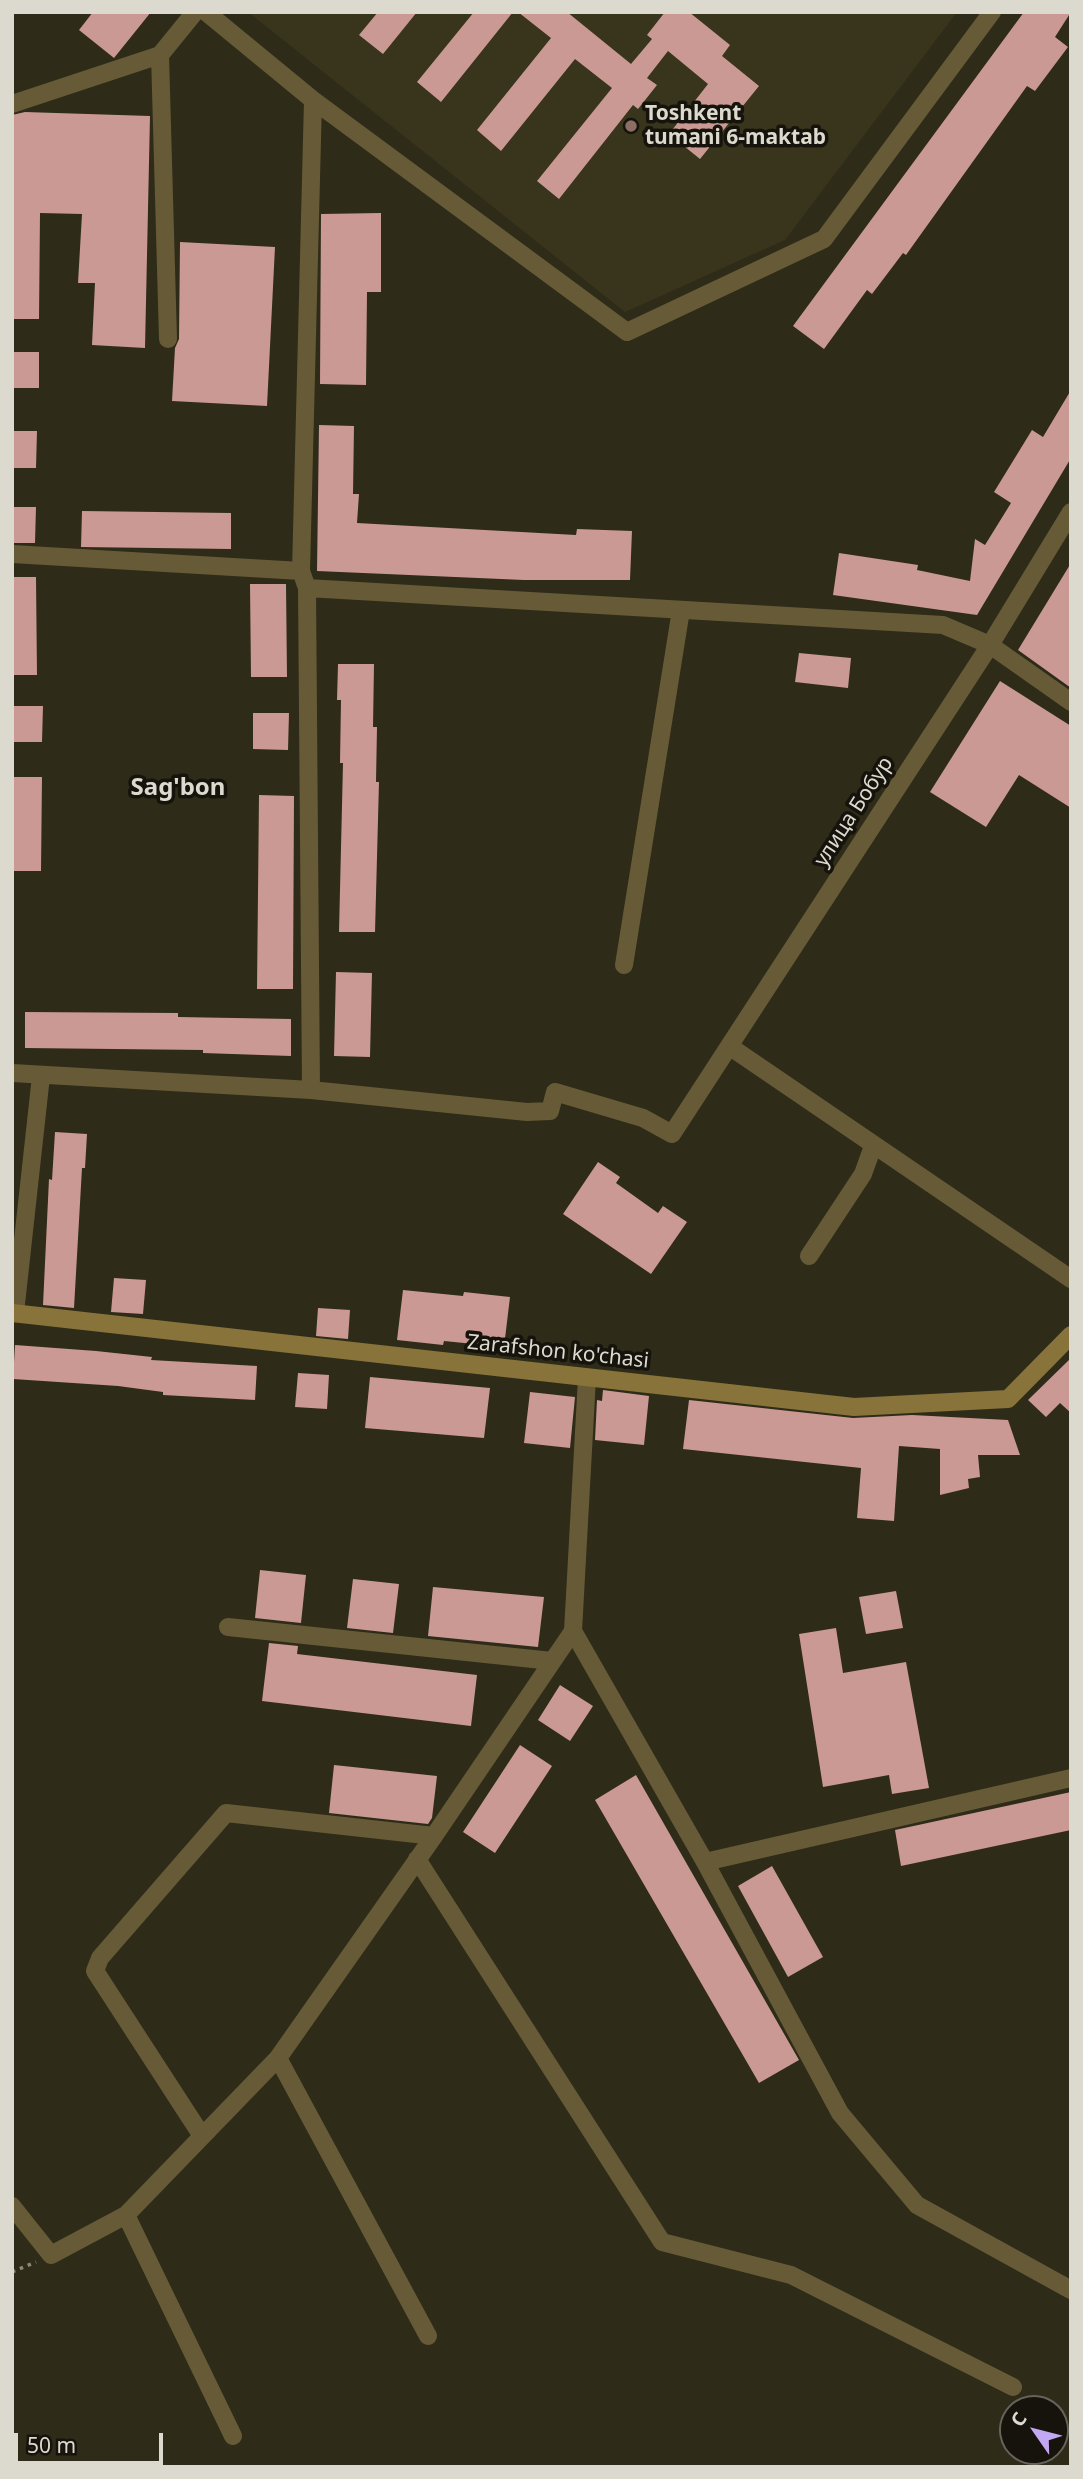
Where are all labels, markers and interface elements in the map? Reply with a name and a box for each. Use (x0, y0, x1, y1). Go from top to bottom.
place label: Toshkent tumani 6-maktab (645, 101, 826, 151)
marker: Toshkent tumani 6-maktab (623, 118, 639, 134)
street label: улица Бобур (809, 752, 899, 872)
district label: Sag'bon (131, 774, 225, 802)
street label: Zarafshon ko'chasi (466, 1330, 650, 1374)
north arrow (999, 2395, 1069, 2465)
text: С (1004, 2407, 1033, 2432)
scale bar (18, 2420, 166, 2464)
text: 50 m (27, 2431, 76, 2459)

